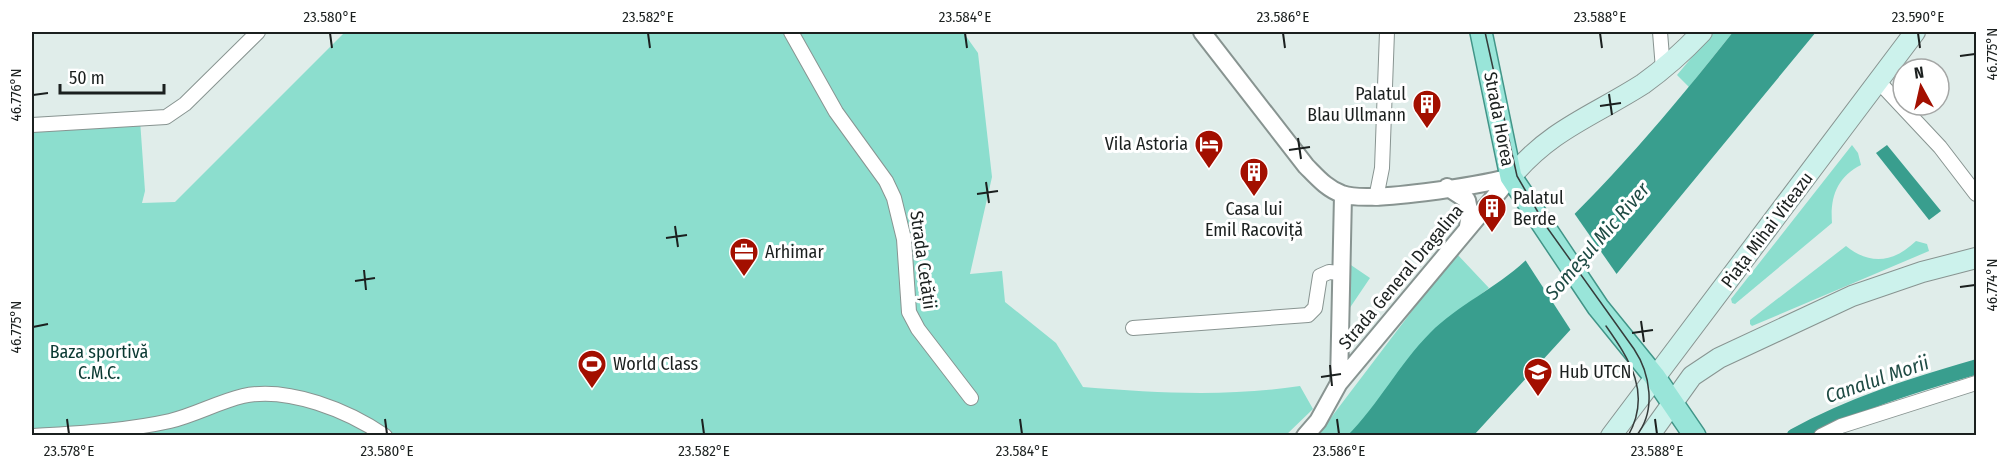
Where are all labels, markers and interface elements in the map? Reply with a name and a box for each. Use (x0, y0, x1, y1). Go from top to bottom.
text: 23.580°E (304, 8, 356, 26)
text: 23.582°E (622, 8, 674, 26)
text: 23.584°E (939, 8, 991, 26)
text: 23.586°E (1257, 8, 1309, 26)
text: 23.588°E (1574, 8, 1626, 26)
text: 23.590°E (1892, 8, 1944, 26)
text: 46.775°N (1983, 28, 2001, 80)
scale bar (60, 57, 164, 95)
north arrow (1891, 57, 1951, 117)
text: N (1913, 63, 1925, 83)
text: 50 m (69, 67, 105, 89)
text: 46.776°N (7, 68, 25, 122)
street label: Strada Horea (1479, 70, 1519, 168)
place label: Palatul Blau Ullmann (1307, 83, 1406, 126)
building icon: Palatul Blau Ullmann (1411, 88, 1443, 130)
hotel icon: Vila Astoria (1193, 128, 1225, 170)
place label: Vila Astoria (1105, 133, 1188, 155)
building icon: Casa lui Emil Racoviță (1238, 156, 1270, 198)
street label: Piața Mihai Viteazu (1716, 168, 1818, 292)
water label: Someşul Mic River (1539, 177, 1655, 305)
place label: Palatul Berde (1513, 187, 1564, 230)
building icon: Palatul Berde (1476, 192, 1508, 234)
place label: Casa lui Emil Racoviță (1205, 198, 1303, 241)
street label: Strada General Dragalina (1334, 200, 1468, 354)
street label: Strada Cetății (905, 209, 941, 311)
office icon: Arhimar (728, 236, 760, 278)
place label: Arhimar (765, 241, 824, 263)
text: 46.774°N (1983, 259, 2001, 311)
text: 46.775°N (7, 301, 25, 353)
park label: Baza sportivă C.M.C. (50, 341, 148, 384)
sports icon: World Class (576, 348, 608, 390)
water label: Canalul Morii (1822, 350, 1932, 408)
place label: World Class (613, 353, 698, 375)
school or university icon: Hub UTCN (1522, 356, 1554, 398)
place label: Hub UTCN (1559, 361, 1632, 383)
text: 23.578°E (44, 442, 94, 460)
text: 23.580°E (361, 442, 413, 460)
text: 23.582°E (678, 442, 730, 460)
text: 23.584°E (996, 442, 1048, 460)
text: 23.586°E (1313, 442, 1365, 460)
text: 23.588°E (1631, 442, 1683, 460)

